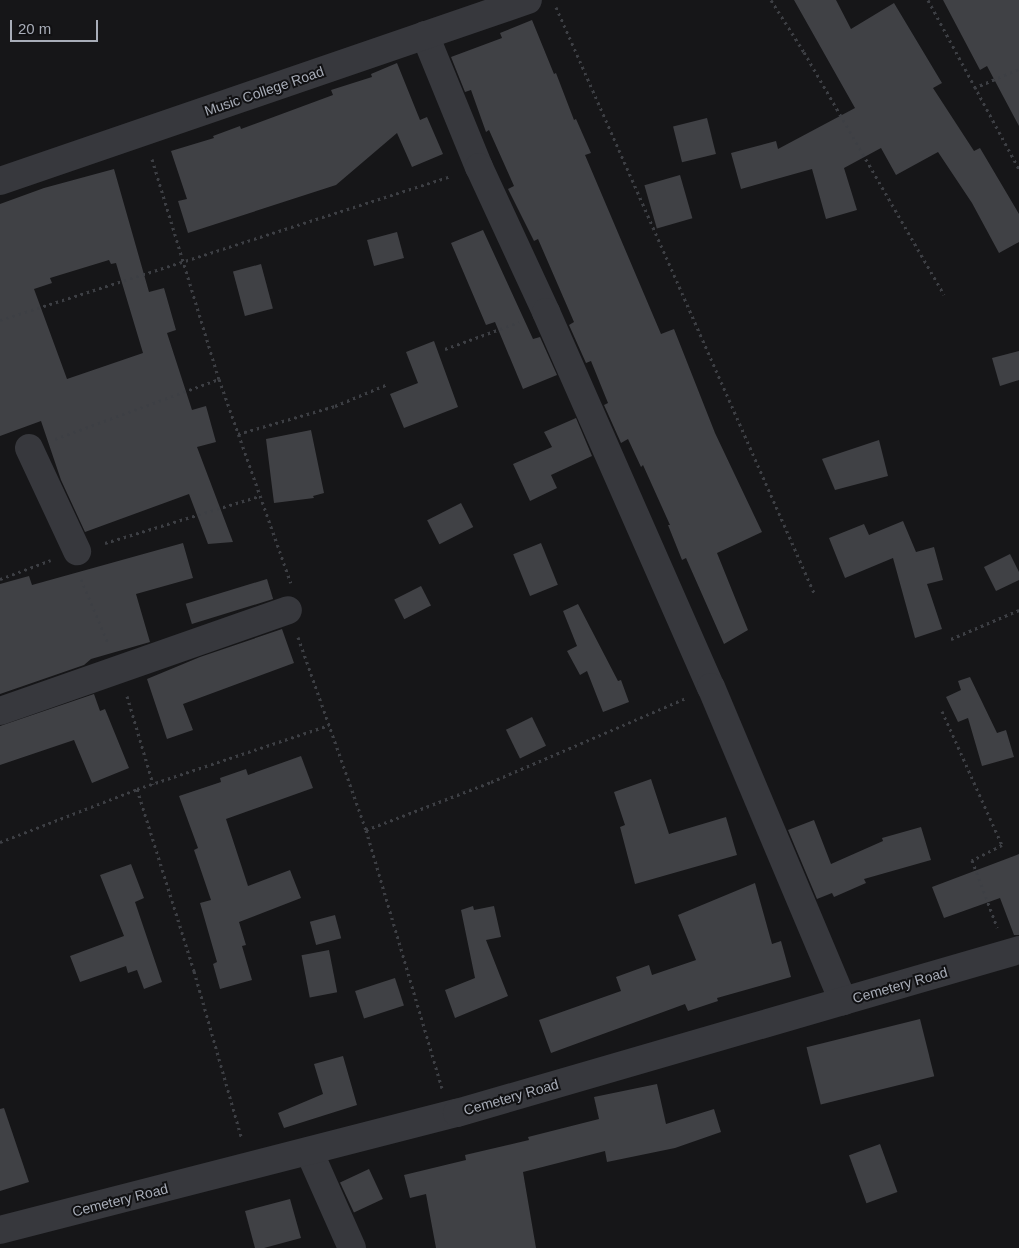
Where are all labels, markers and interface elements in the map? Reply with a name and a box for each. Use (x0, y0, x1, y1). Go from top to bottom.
scale bar (12, 10, 100, 42)
text: 20 m (18, 20, 51, 37)
street label: Music College Road (202, 63, 326, 119)
street label: Cemetery Road (851, 963, 949, 1007)
street label: Cemetery Road (462, 1075, 560, 1119)
street label: Cemetery Road (70, 1180, 170, 1220)

